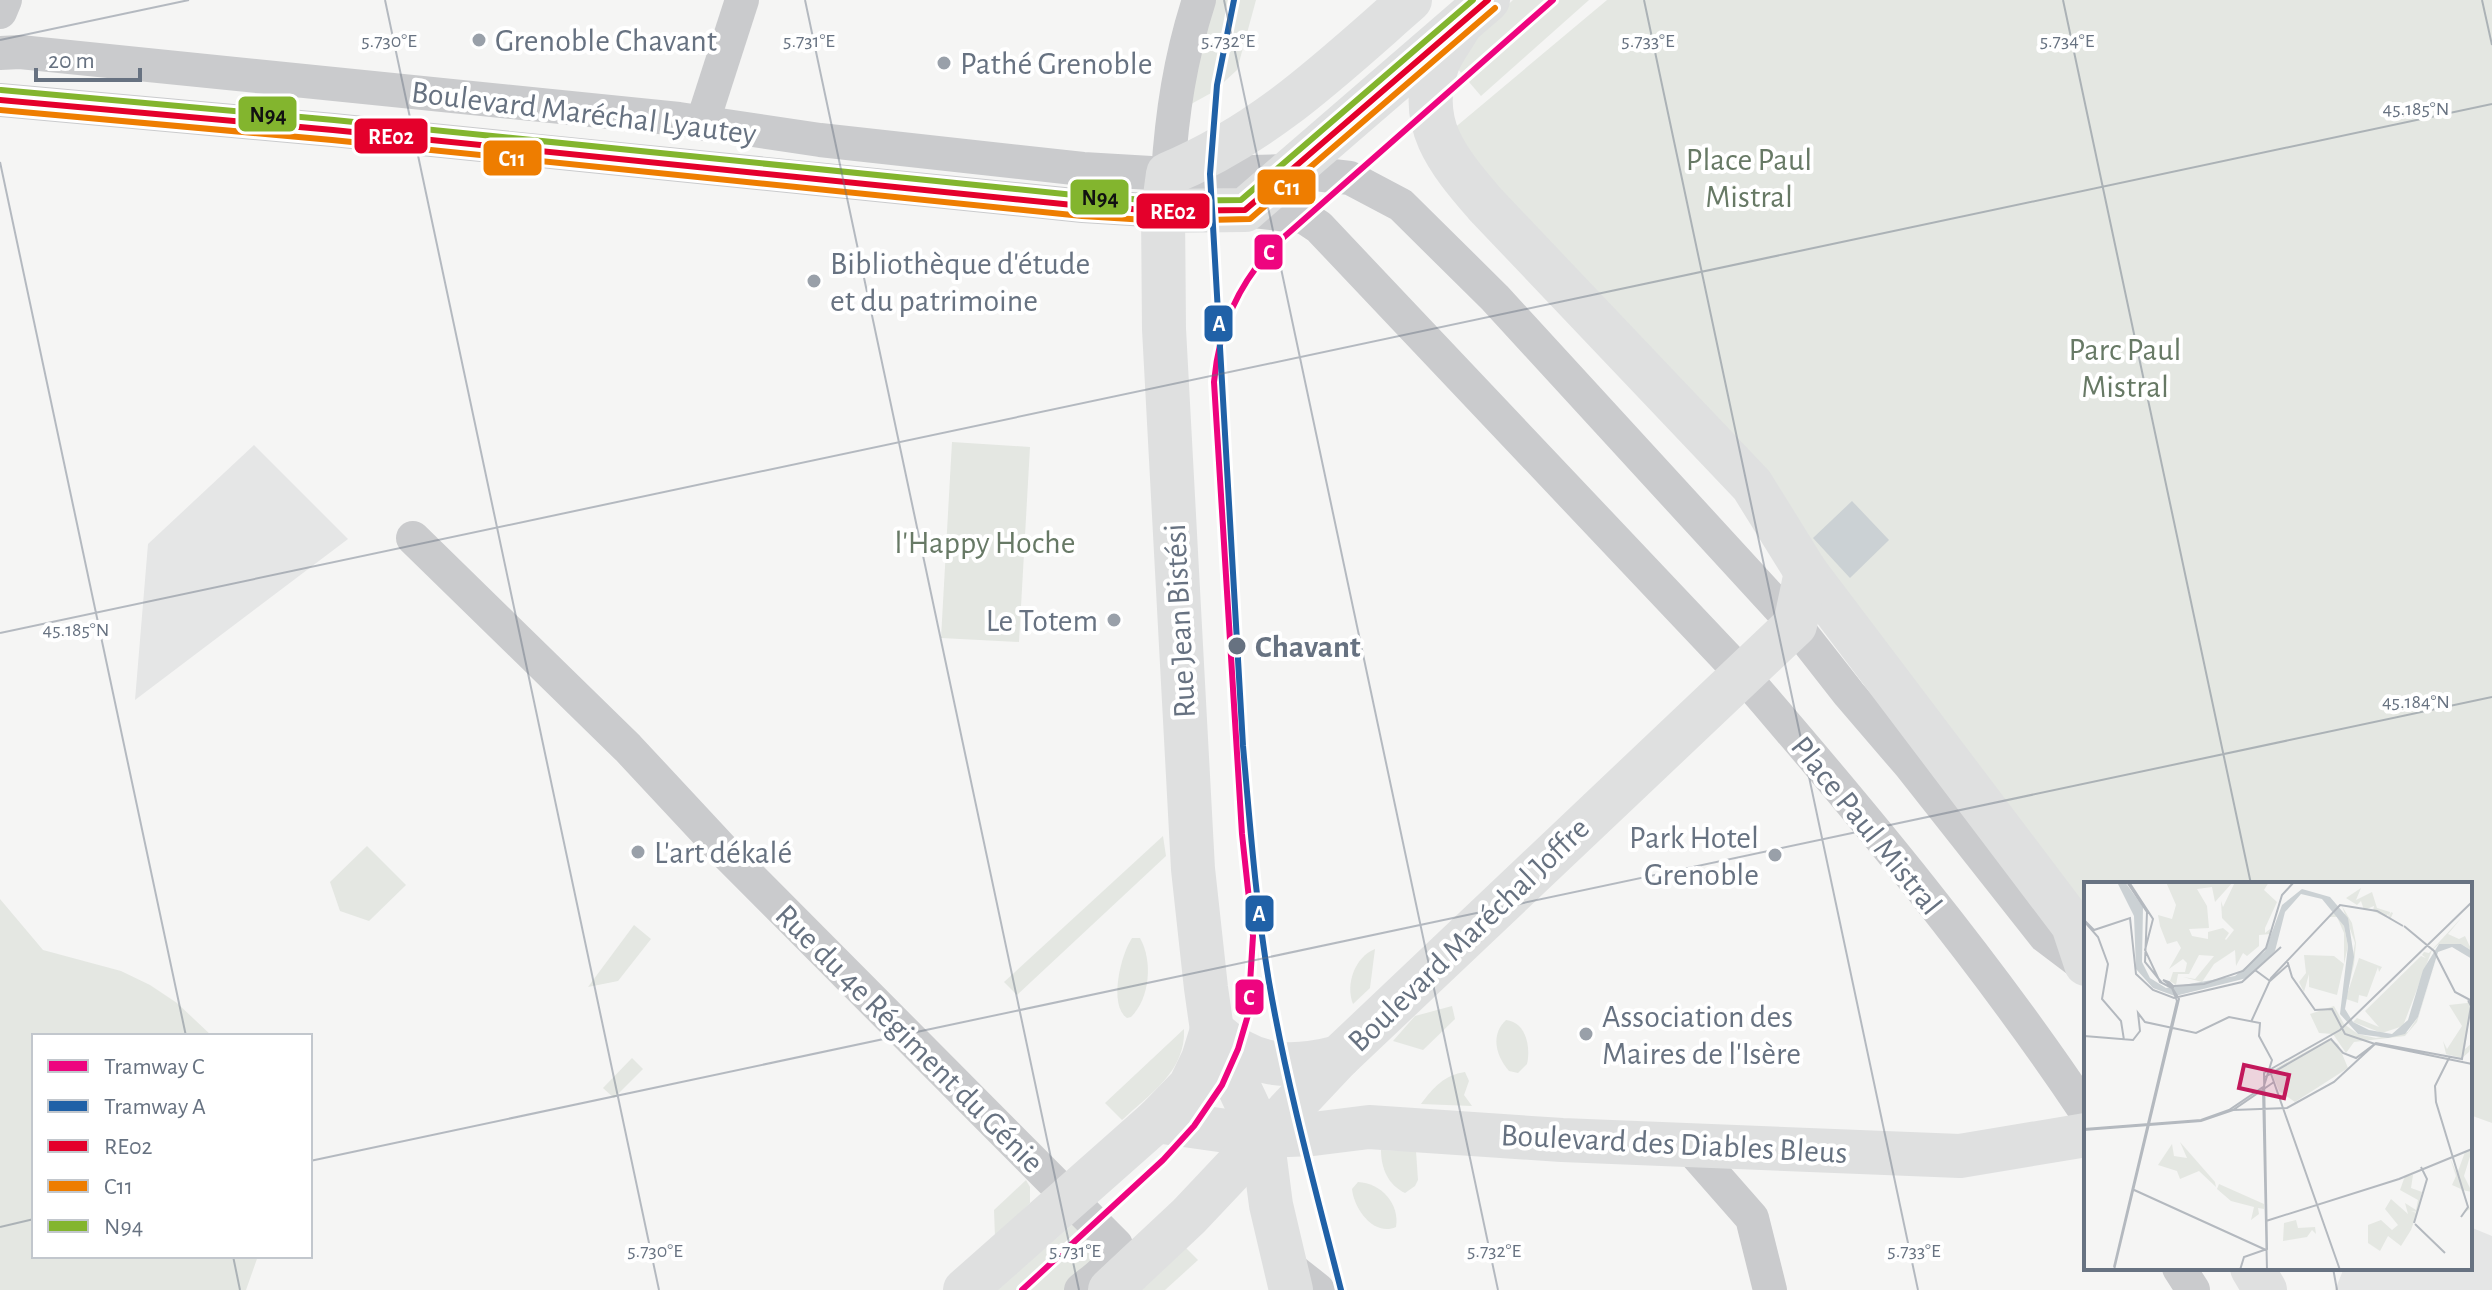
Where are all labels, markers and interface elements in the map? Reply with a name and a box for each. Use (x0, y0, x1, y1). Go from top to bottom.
place label: Grenoble Chavant (495, 25, 717, 57)
text: 5.730°E (361, 31, 417, 51)
marker: Grenoble Chavant (470, 31, 488, 49)
text: 5.731°E (783, 31, 835, 51)
text: 5.732°E (1201, 31, 1255, 51)
text: 5.733°E (1621, 31, 1675, 51)
text: 5.734°E (2040, 31, 2095, 51)
scale bar (36, 32, 140, 82)
place label: Pathé Grenoble (960, 48, 1152, 80)
text: 20 m (48, 49, 95, 73)
marker: Pathé Grenoble (935, 54, 953, 72)
street label: Boulevard Maréchal Lyautey (409, 76, 759, 150)
line badge: N94 (237, 95, 298, 133)
text: 45.185°N (2383, 99, 2449, 119)
text: N94 (250, 104, 286, 126)
line badge: RE02 (353, 117, 429, 155)
text: RE02 (368, 126, 414, 148)
line badge: C11 (482, 139, 543, 177)
park label: Place Paul Mistral (1686, 144, 1812, 213)
text: C11 (498, 148, 526, 170)
line badge: C11 (1256, 168, 1317, 206)
text: C11 (1273, 177, 1301, 199)
line badge: N94 (1069, 178, 1130, 216)
text: N94 (1082, 187, 1118, 209)
line badge: RE02 (1135, 192, 1211, 230)
text: RE02 (1150, 201, 1196, 223)
line badge: C (1253, 233, 1284, 271)
text: C (1263, 242, 1275, 264)
place label: Bibliothèque d'étude et du patrimoine (830, 248, 1090, 317)
marker: Bibliothèque d'étude et du patrimoine (805, 272, 823, 290)
line badge: A (1203, 304, 1234, 343)
text: A (1212, 313, 1226, 335)
park label: Parc Paul Mistral (2069, 334, 2182, 403)
street label: Rue Jean Bistési (1159, 523, 1201, 719)
park label: l'Happy Hoche (895, 527, 1076, 559)
place label: Le Totem (986, 605, 1098, 637)
marker: Le Totem (1105, 611, 1123, 629)
text: 45.185°N (43, 620, 109, 640)
place label: Chavant (1255, 631, 1361, 663)
marker: Chavant (1226, 635, 1248, 657)
text: 45.184°N (2382, 692, 2450, 712)
street label: Place Paul Mistral (1785, 730, 1948, 921)
street label: Boulevard Maréchal Joffre (1342, 812, 1595, 1058)
place label: Park Hotel Grenoble (1629, 822, 1759, 891)
place label: L'art dékalé (654, 837, 792, 869)
marker: L'art dékalé (629, 843, 647, 861)
marker: Park Hotel Grenoble (1766, 846, 1784, 864)
inset map (2084, 882, 2472, 1270)
line badge: A (1244, 894, 1275, 933)
street label: Rue du 4e Régiment du Génie (769, 899, 1049, 1179)
text: A (1252, 903, 1266, 925)
line badge: C (1234, 978, 1265, 1016)
text: C (1243, 987, 1255, 1009)
place label: Association des Maires de l'Isère (1602, 1001, 1801, 1070)
marker: Association des Maires de l'Isère (1577, 1025, 1595, 1043)
legend (32, 1034, 312, 1258)
text: Tramway C (104, 1055, 205, 1079)
text: Tramway A (104, 1095, 206, 1119)
street label: Boulevard des Diables Bleus (1500, 1119, 1848, 1169)
text: RE02 (104, 1135, 153, 1159)
text: C11 (104, 1175, 133, 1199)
text: N94 (104, 1215, 143, 1239)
text: 5.730°E (627, 1241, 683, 1261)
text: 5.731°E (1049, 1241, 1101, 1261)
text: 5.732°E (1467, 1241, 1521, 1261)
text: 5.733°E (1887, 1241, 1941, 1261)

